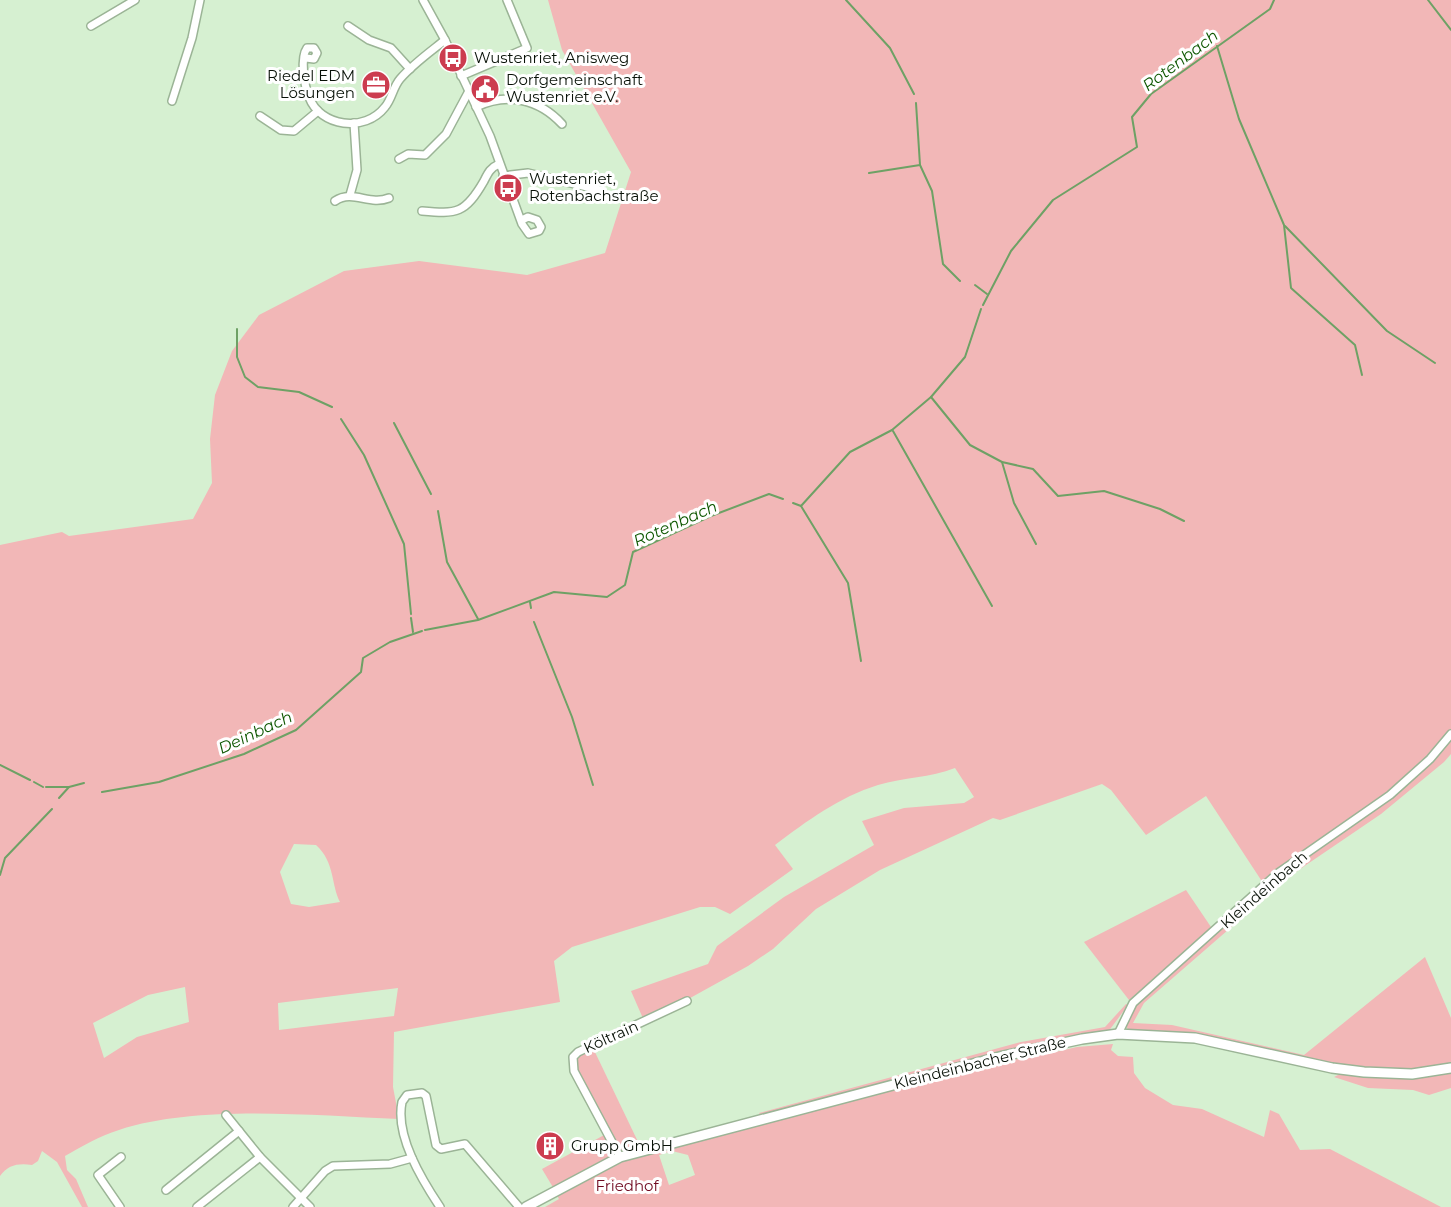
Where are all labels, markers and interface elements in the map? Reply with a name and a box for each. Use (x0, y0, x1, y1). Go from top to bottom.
water label: Rotenbach (1139, 26, 1222, 95)
bus stop icon: Wustenriet, Anisweg (437, 42, 469, 74)
place label: Wustenriet, Anisweg (474, 48, 629, 67)
place label: Riedel EDM Lösungen (267, 66, 355, 102)
office icon: Riedel EDM Lösungen (360, 69, 392, 101)
place label: Dorfgemeinschaft Wustenriet e.V. (506, 70, 643, 106)
public building icon: Dorfgemeinschaft Wustenriet e.V. (469, 73, 501, 105)
place label: Wustenriet, Rotenbachstraße (529, 169, 658, 205)
bus stop icon: Wustenriet, Rotenbachstraße (492, 172, 524, 204)
water label: Rotenbach (630, 497, 720, 550)
water label: Deinbach (215, 707, 295, 758)
street label: Kleindeinbach (1216, 847, 1311, 932)
street label: Költrain (580, 1016, 641, 1057)
street label: Kleindeinbacher Straße (892, 1032, 1068, 1093)
building icon: Grupp GmbH (534, 1130, 566, 1162)
place label: Grupp GmbH (571, 1136, 673, 1155)
park label: Friedhof (595, 1176, 659, 1195)

